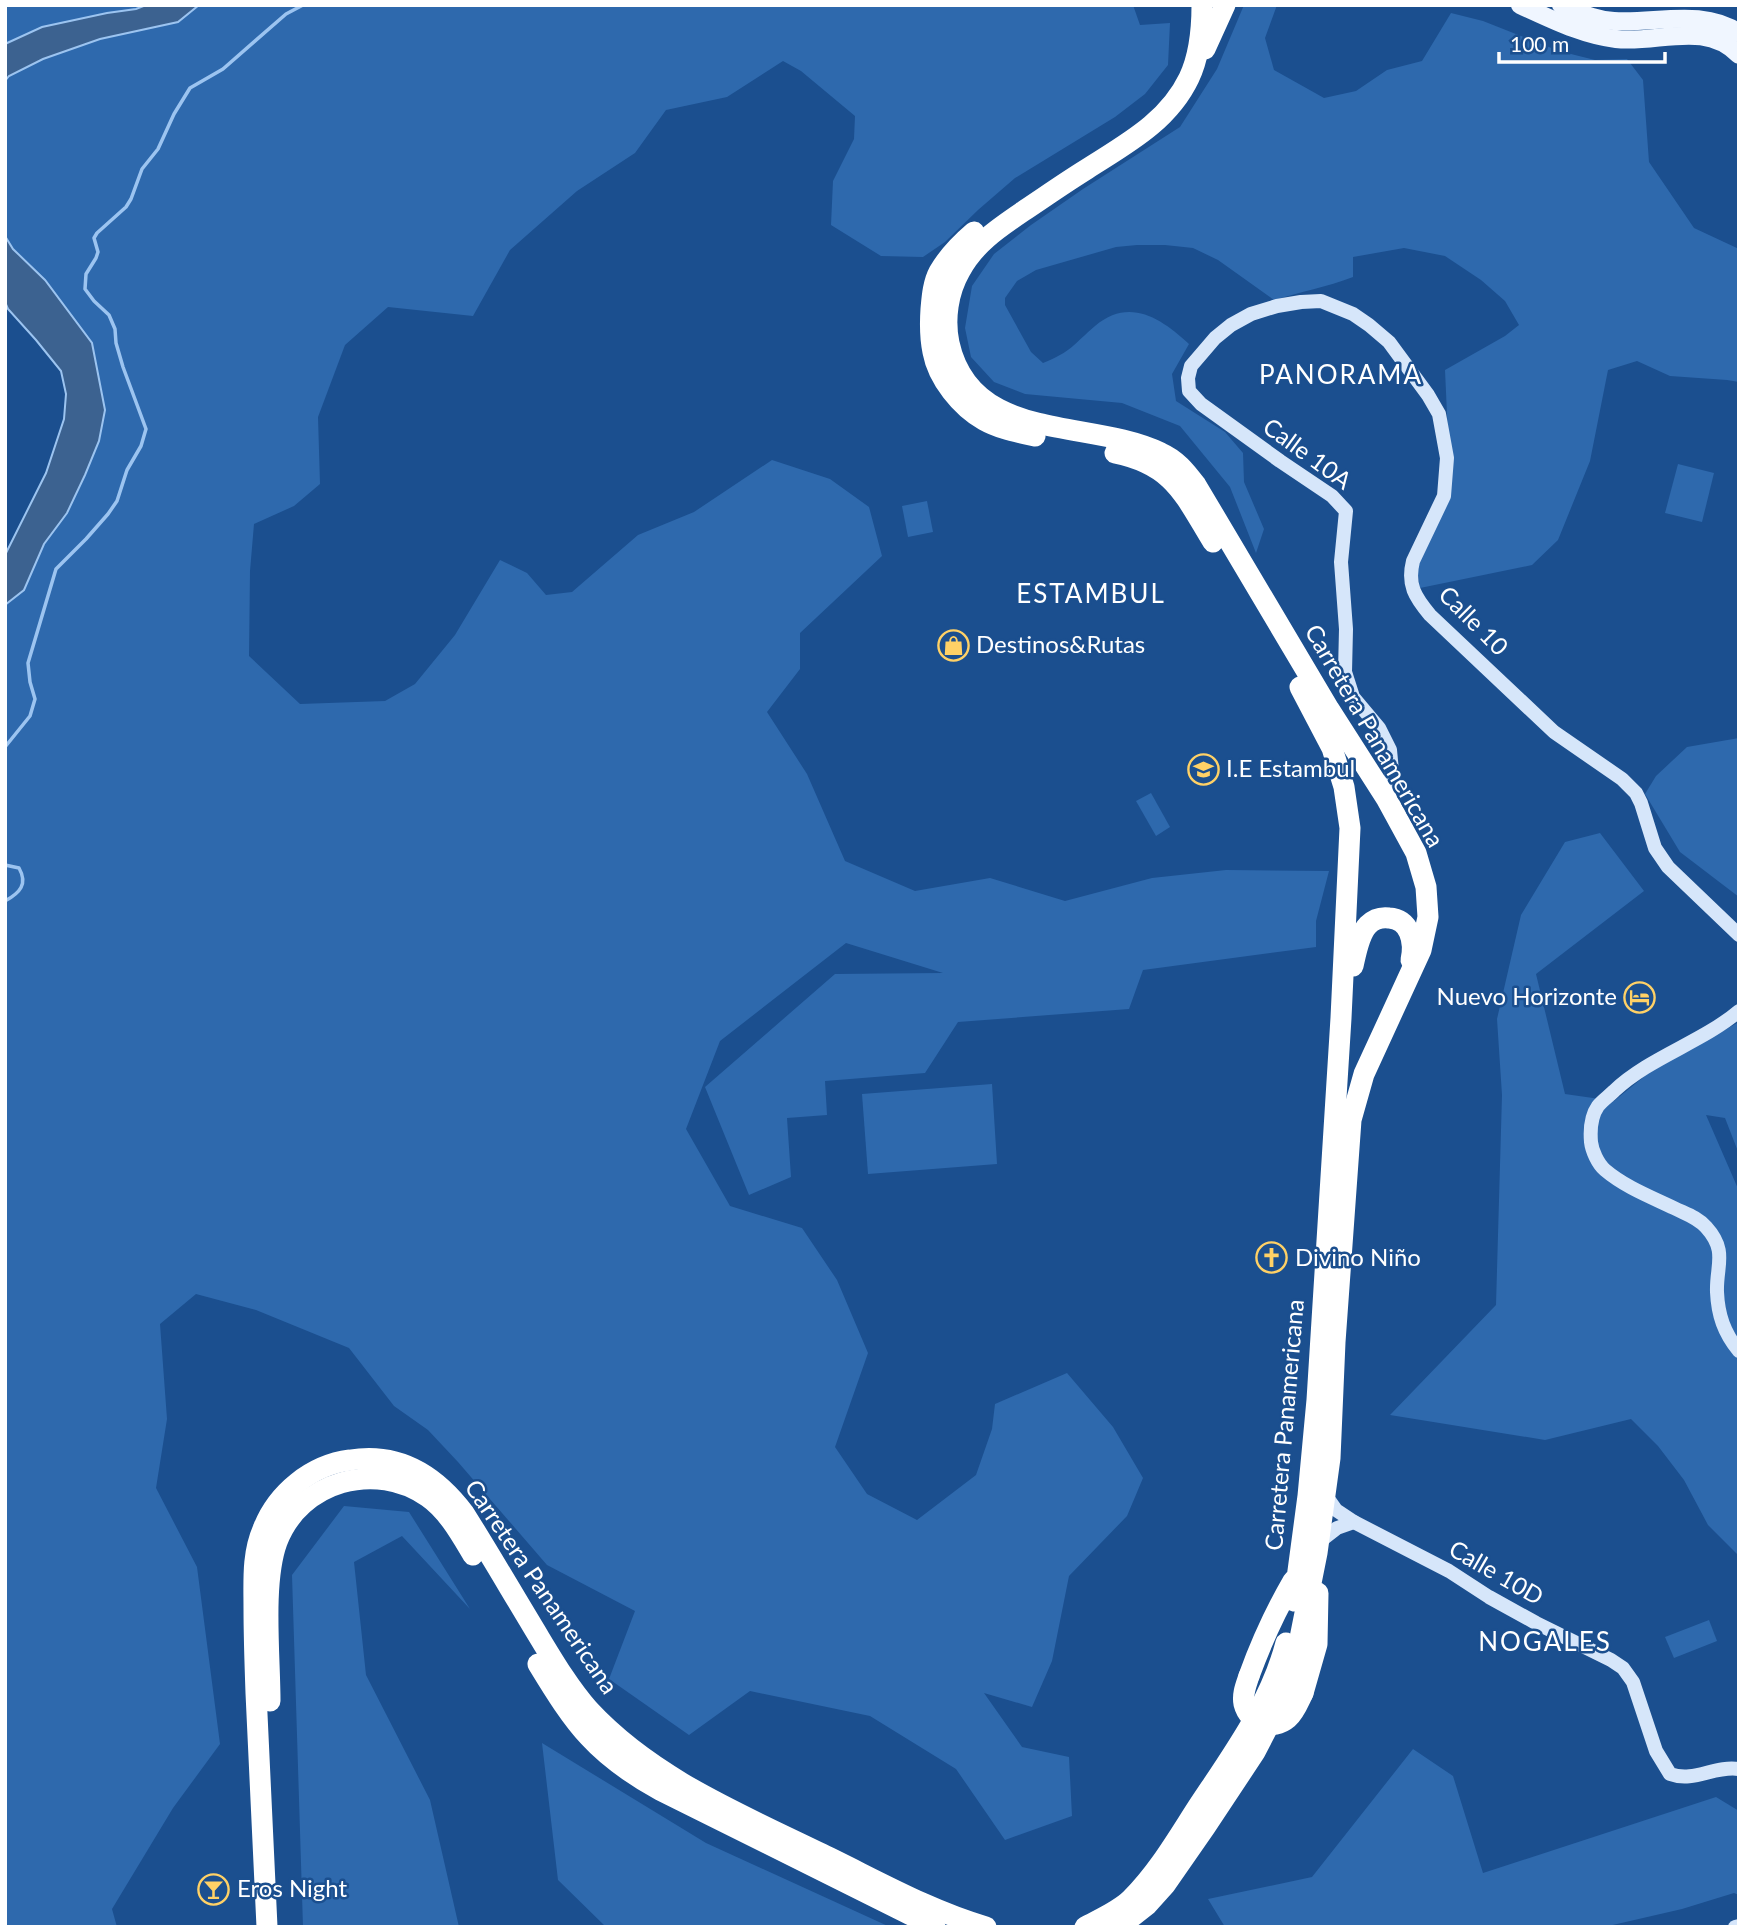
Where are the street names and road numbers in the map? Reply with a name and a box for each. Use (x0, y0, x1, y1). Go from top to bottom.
street label: Calle 10A (1258, 411, 1358, 495)
street label: Calle 10 (1433, 579, 1515, 661)
street label: Carretera Panamericana (1300, 619, 1451, 852)
street label: Carretera Panamericana (1258, 1298, 1309, 1552)
street label: Carretera Panamericana (460, 1473, 625, 1699)
street label: Calle 10D (1444, 1533, 1549, 1610)

